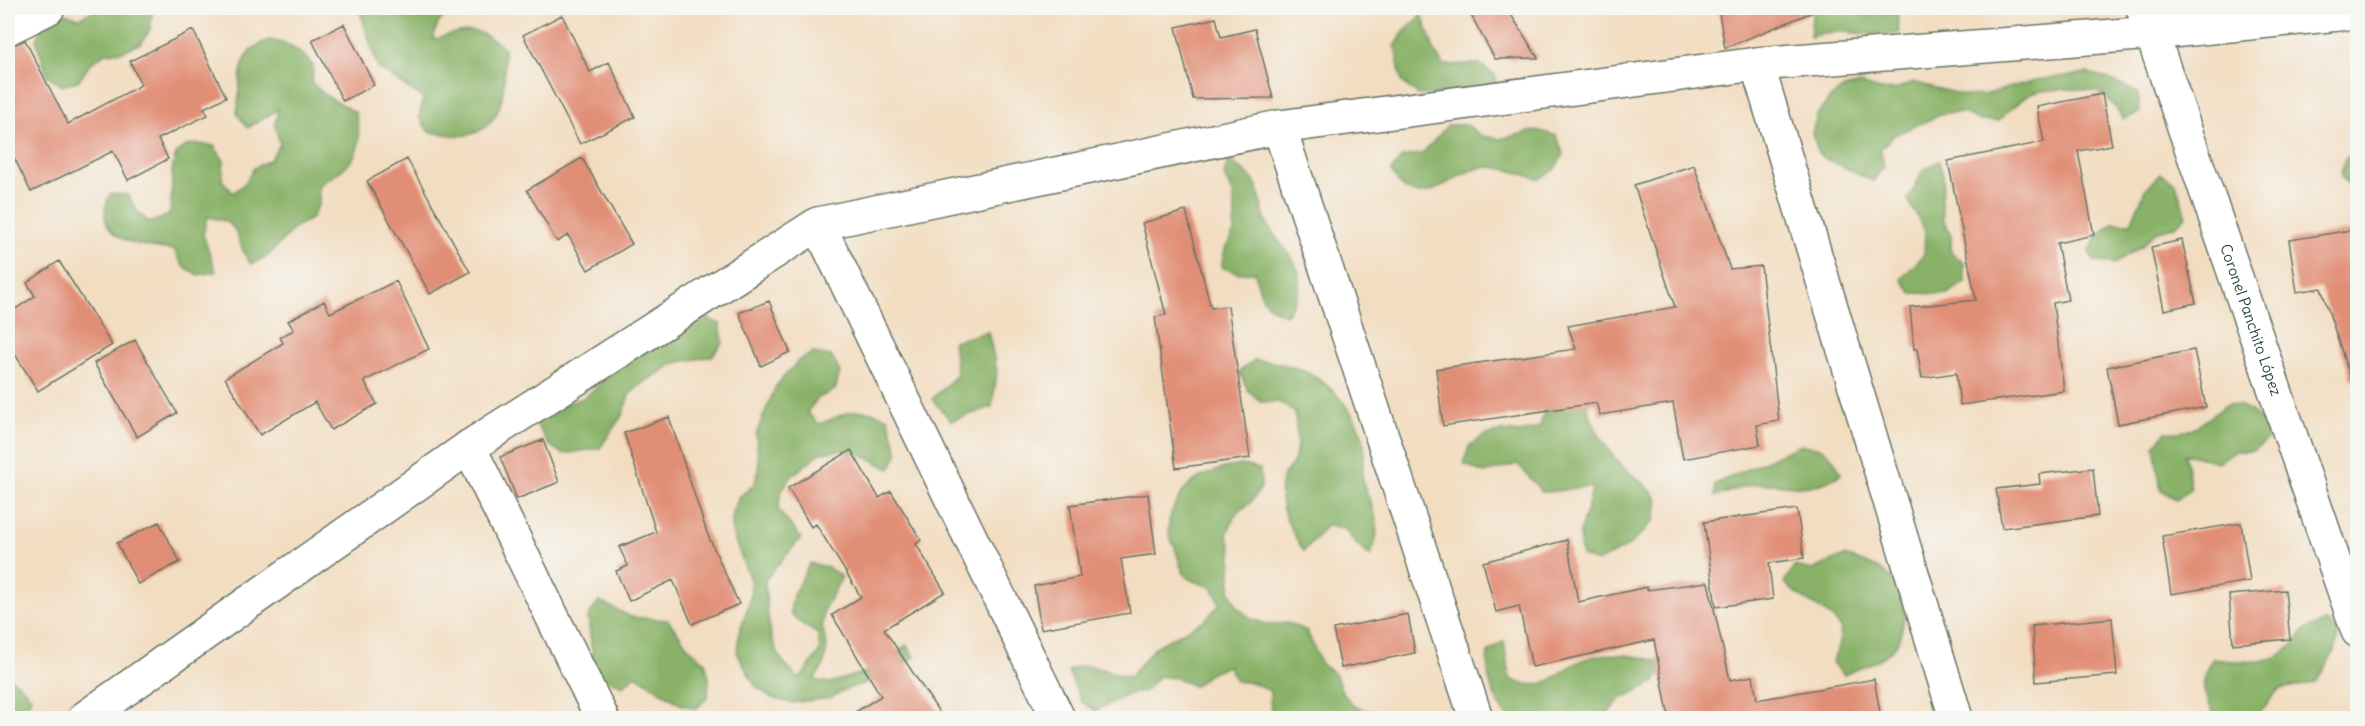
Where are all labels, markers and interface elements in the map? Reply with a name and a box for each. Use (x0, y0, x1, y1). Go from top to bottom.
street label: Coronel Panchito López (2216, 241, 2286, 398)

